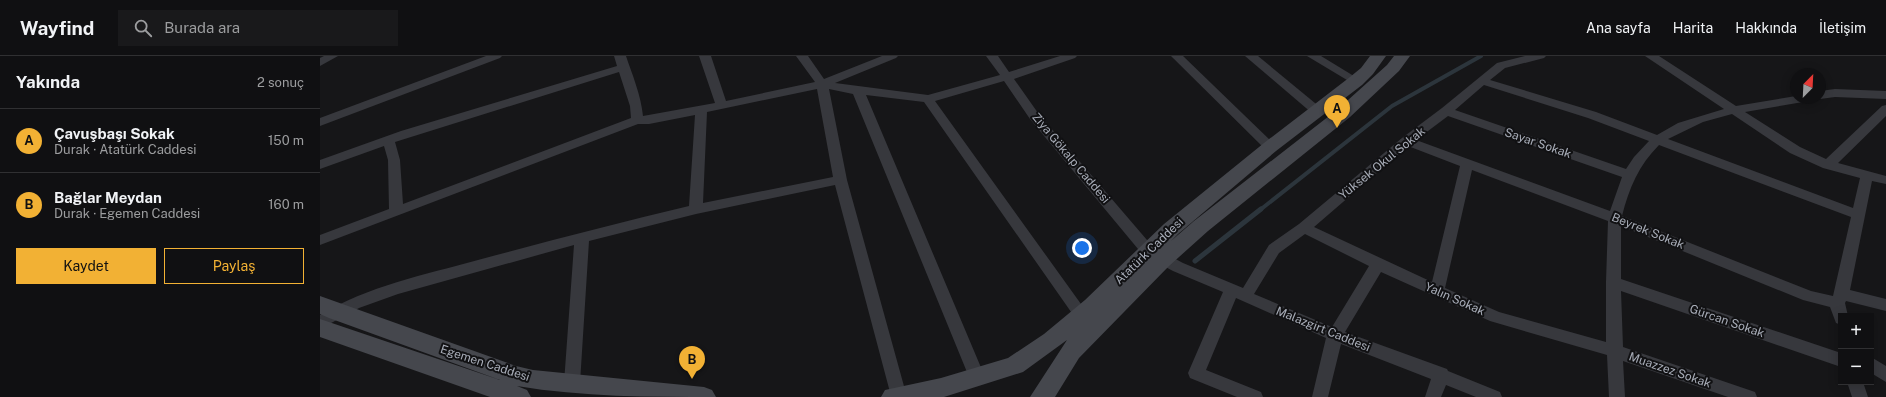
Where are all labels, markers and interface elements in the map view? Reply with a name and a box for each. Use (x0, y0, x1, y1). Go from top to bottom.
search box (118, 10, 398, 46)
text: Wayfind (20, 17, 94, 39)
icon: search (132, 17, 154, 39)
text: Burada ara (164, 19, 240, 36)
text: Ana sayfa (1586, 20, 1651, 36)
text: Harita (1673, 20, 1713, 36)
text: Hakkında (1735, 20, 1797, 36)
text: İletişim (1819, 20, 1866, 36)
north arrow (1790, 68, 1826, 104)
text: Yakında (16, 72, 80, 92)
text: 2 sonuç (257, 75, 304, 90)
pin: A (1324, 95, 1350, 128)
street label: Ziya Gökalp Caddesi (1029, 110, 1113, 206)
street label: Yüksek Okul Sokak (1336, 124, 1428, 202)
text: Çavuşbaşı Sokak (54, 125, 175, 142)
street label: Sayar Sokak (1503, 125, 1573, 161)
text: A (24, 133, 34, 148)
text: 150 m (268, 133, 304, 148)
text: Durak · Atatürk Caddesi (54, 142, 196, 157)
text: Bağlar Meydan (54, 189, 162, 206)
text: B (25, 197, 33, 212)
text: 160 m (268, 197, 304, 212)
text: Durak · Egemen Caddesi (54, 206, 200, 221)
street label: Beyrek Sokak (1610, 210, 1687, 252)
street label: Atatürk Caddesi (1112, 215, 1186, 287)
your location (1072, 238, 1092, 258)
button: Kaydet (16, 248, 156, 284)
button: Paylaş (164, 248, 304, 284)
street label: Yalın Sokak (1423, 280, 1487, 319)
street label: Gürcan Sokak (1688, 302, 1766, 340)
street label: Malazgirt Caddesi (1274, 304, 1372, 354)
map controls (1838, 313, 1874, 385)
button: + (1838, 313, 1874, 349)
street label: Egemen Caddesi (438, 342, 532, 384)
pin: B (679, 346, 705, 379)
street label: Muazzez Sokak (1627, 349, 1713, 391)
button: − (1838, 349, 1874, 385)

